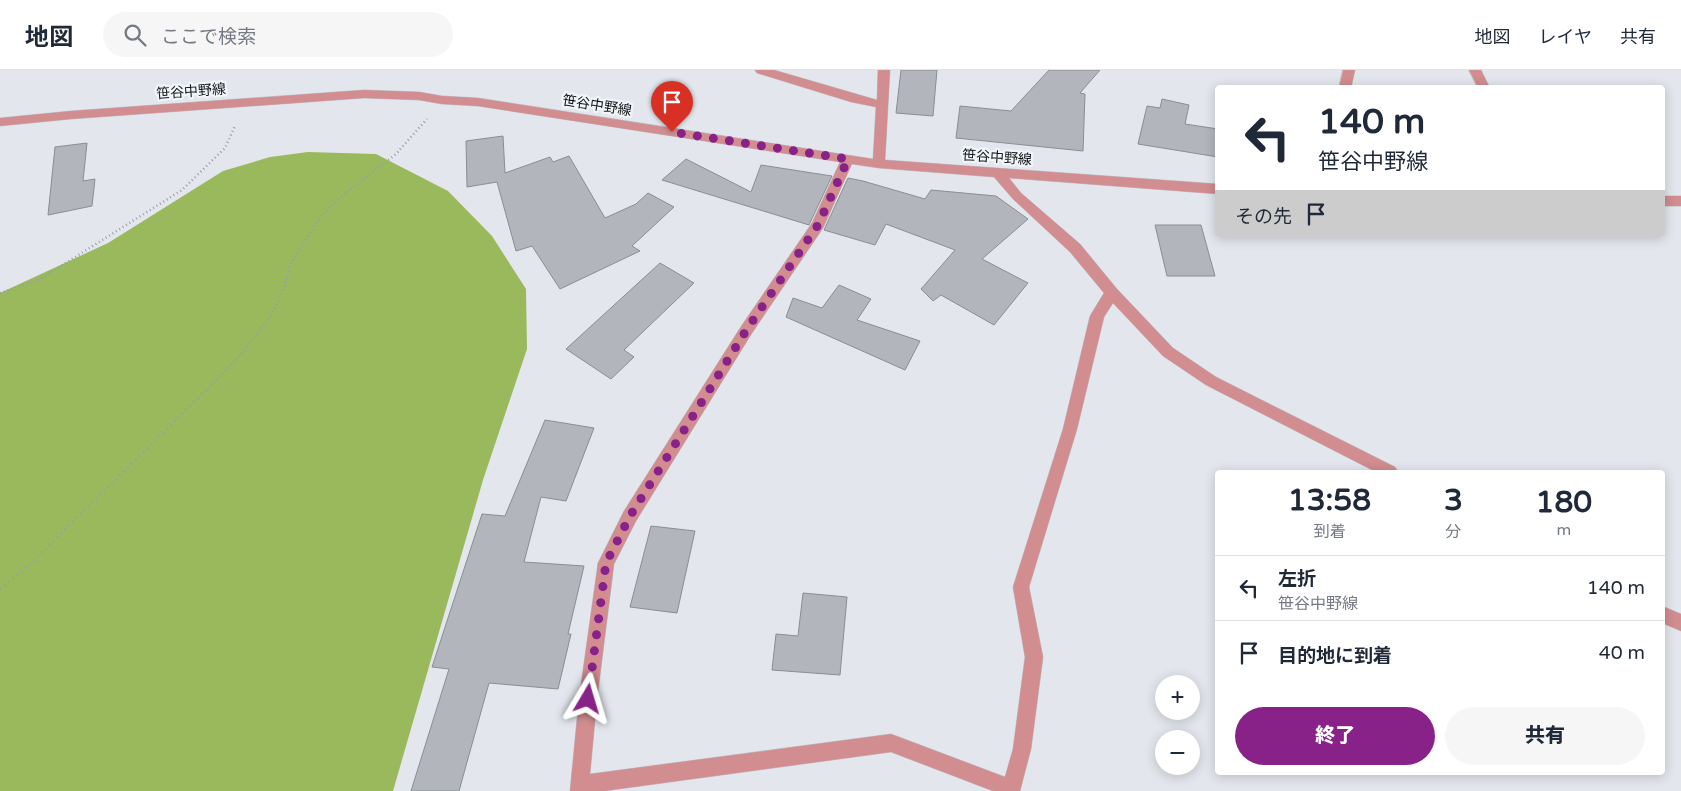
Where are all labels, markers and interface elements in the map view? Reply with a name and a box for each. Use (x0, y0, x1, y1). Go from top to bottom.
search box (103, 12, 453, 57)
icon: search (121, 21, 149, 49)
text: 地図 (25, 23, 73, 52)
text: ここで検索 (161, 26, 256, 48)
text: 地図 (1475, 26, 1511, 48)
text: レイヤ (1539, 26, 1592, 48)
text: 共有 (1620, 26, 1656, 48)
street label: 笹谷中野線 (156, 81, 227, 102)
pin (651, 81, 693, 132)
icon: arrive (658, 88, 686, 116)
street label: 笹谷中野線 (561, 92, 633, 119)
text: 140 m (1318, 101, 1425, 143)
icon: left (1235, 105, 1300, 170)
street label: 笹谷中野線 (961, 147, 1032, 168)
text: 笹谷中野線 (1318, 149, 1428, 175)
icon: arrive (1302, 200, 1330, 228)
text: その先 (1235, 206, 1292, 228)
text: 13:58 (1288, 482, 1371, 519)
text: 3 (1444, 482, 1463, 519)
text: 180 (1536, 484, 1592, 521)
text: m (1557, 520, 1571, 540)
text: 到着 (1313, 522, 1345, 542)
text: 分 (1445, 522, 1461, 542)
text: 左折 (1278, 568, 1316, 590)
icon: left (1235, 574, 1263, 602)
text: 140 m (1587, 577, 1645, 599)
text: 笹谷中野線 (1278, 594, 1358, 614)
icon: arrive (1235, 639, 1263, 667)
text: 40 m (1599, 642, 1645, 664)
text: 目的地に到着 (1278, 645, 1392, 667)
position arrow (561, 672, 613, 724)
map controls (1155, 675, 1200, 775)
button: + (1155, 675, 1200, 720)
button: 終了 (1235, 707, 1435, 765)
button: 共有 (1445, 707, 1645, 765)
button: − (1155, 730, 1200, 775)

